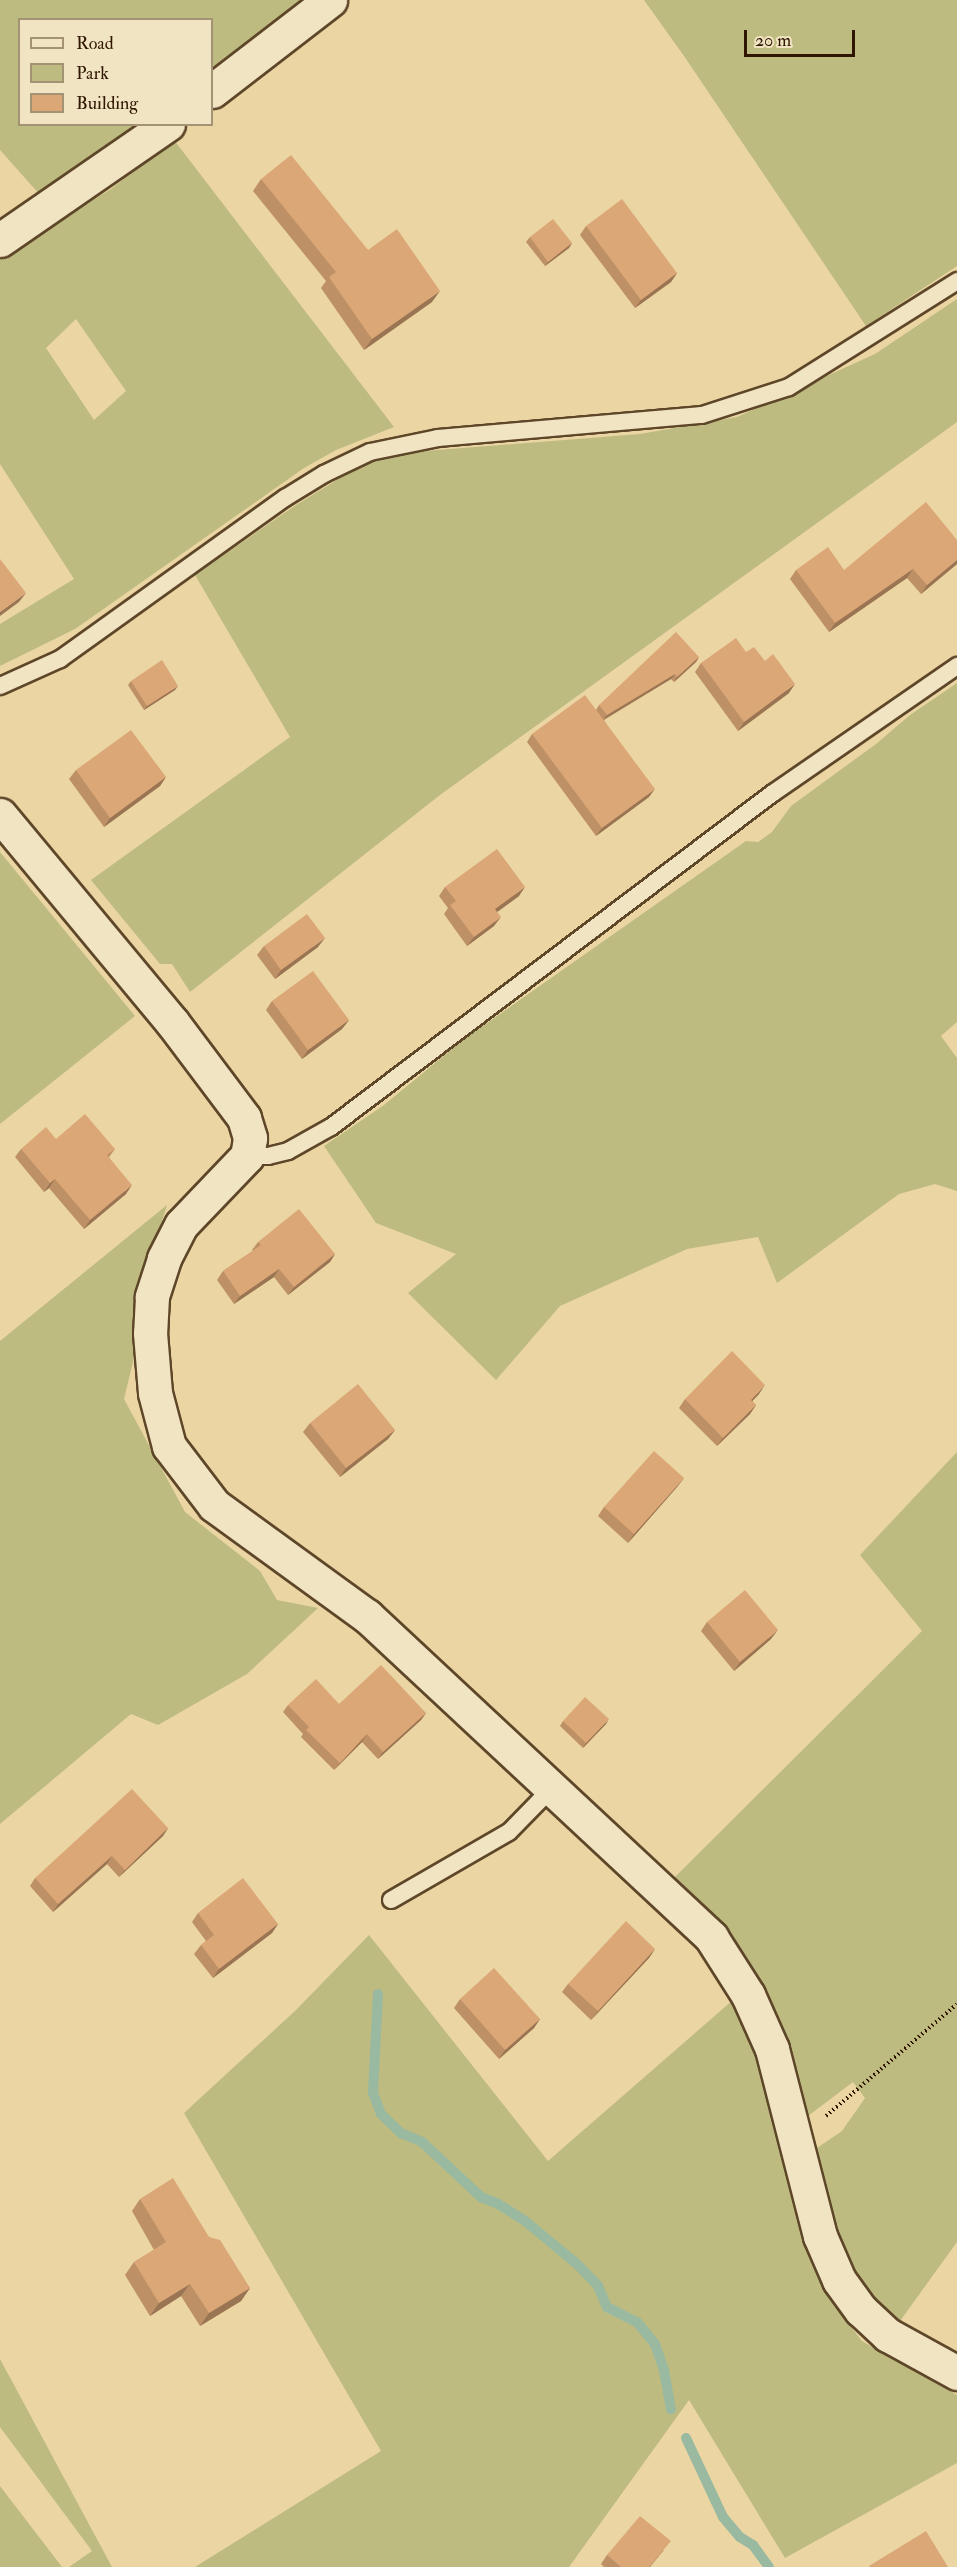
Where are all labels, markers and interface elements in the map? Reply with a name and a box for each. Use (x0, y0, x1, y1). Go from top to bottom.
legend (18, 18, 213, 126)
scale bar (747, 18, 858, 56)
text: 20 m (755, 29, 791, 52)
text: Road (76, 32, 114, 55)
text: Park (76, 62, 109, 85)
text: Building (76, 92, 138, 115)

